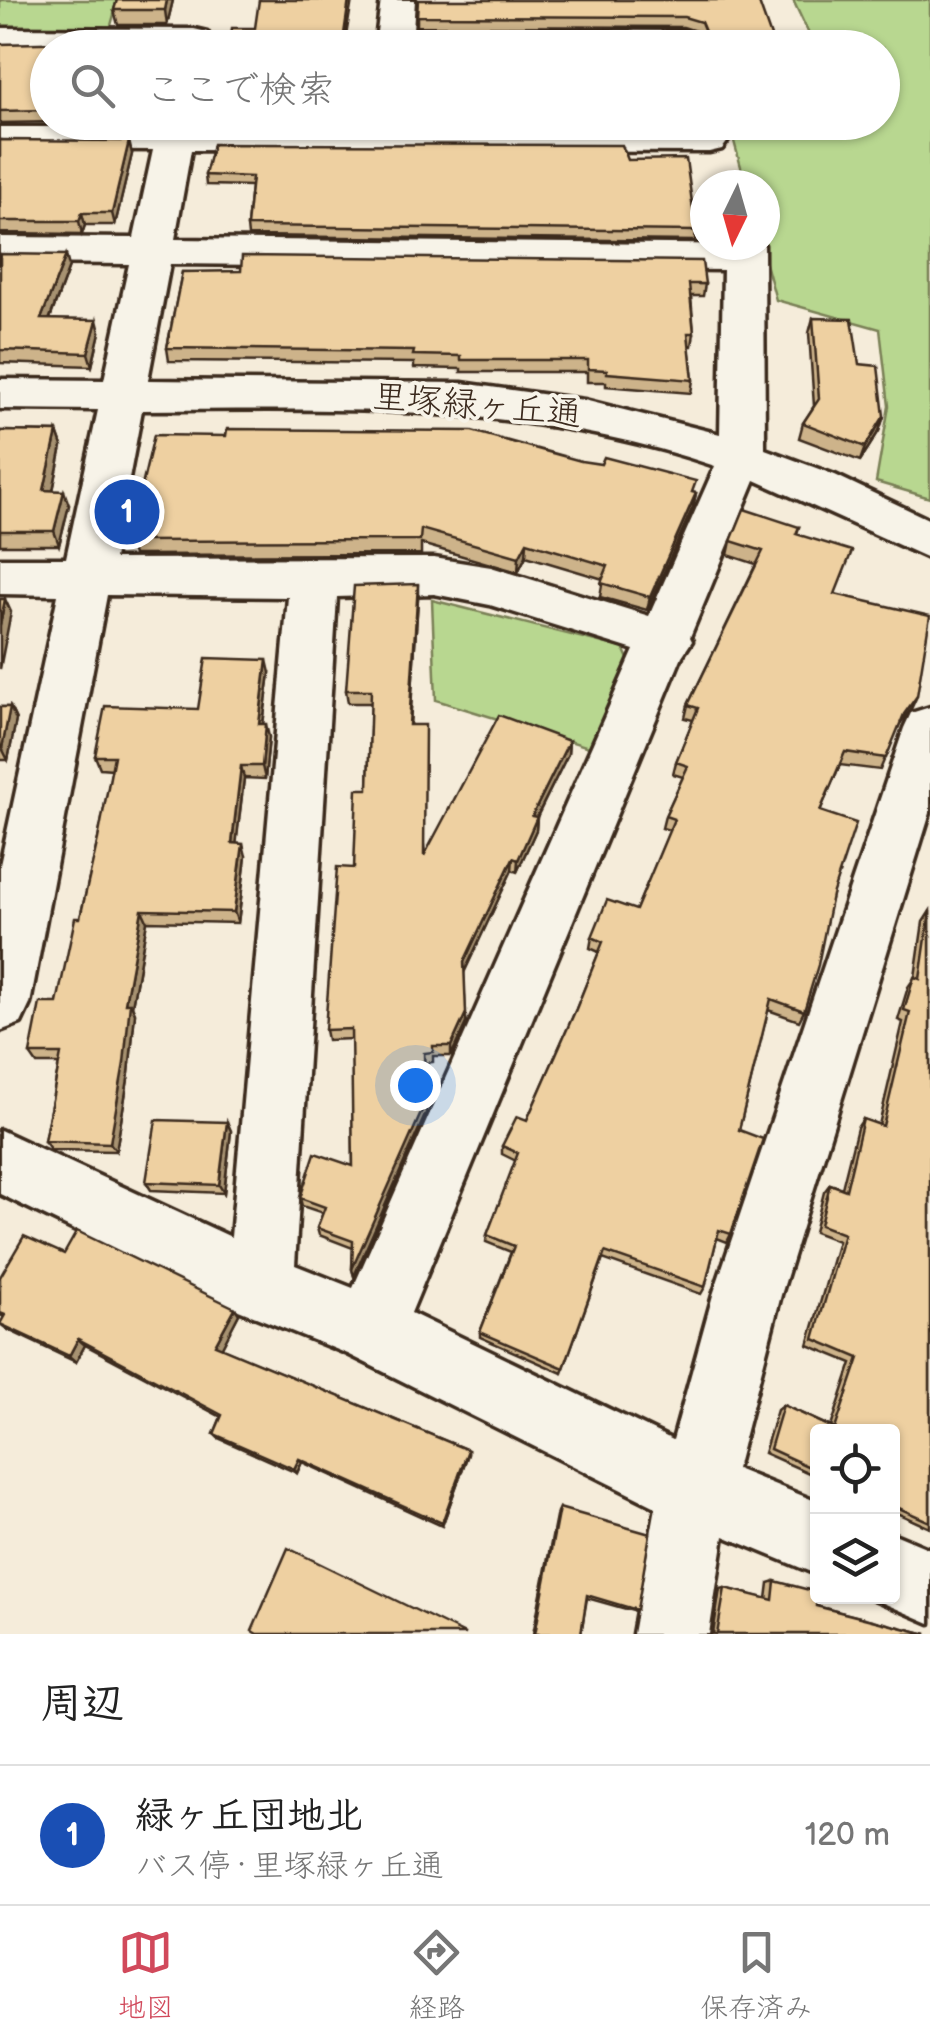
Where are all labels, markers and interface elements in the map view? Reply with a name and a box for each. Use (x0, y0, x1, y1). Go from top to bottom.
search box (30, 30, 900, 140)
icon: search (65, 58, 120, 113)
text: ここで検索 (145, 68, 335, 113)
north arrow (690, 170, 780, 260)
street label: 里塚緑ヶ丘通 (371, 375, 583, 437)
pin: 1 (94, 474, 160, 550)
your location (390, 1060, 441, 1111)
map controls (810, 1424, 900, 1604)
button: locate (810, 1424, 900, 1514)
button: layers (810, 1514, 900, 1604)
text: 周辺 (40, 1679, 124, 1730)
text: 緑ヶ丘団地北 (135, 1794, 363, 1839)
text: 1 (66, 1816, 79, 1855)
text: 120 m (805, 1816, 890, 1855)
text: バス停 · 里塚緑ヶ丘通 (135, 1847, 444, 1886)
tab: 地図 (118, 1925, 174, 2025)
tab: 経路 (409, 1925, 465, 2025)
tab: 保存済み (700, 1925, 812, 2025)

